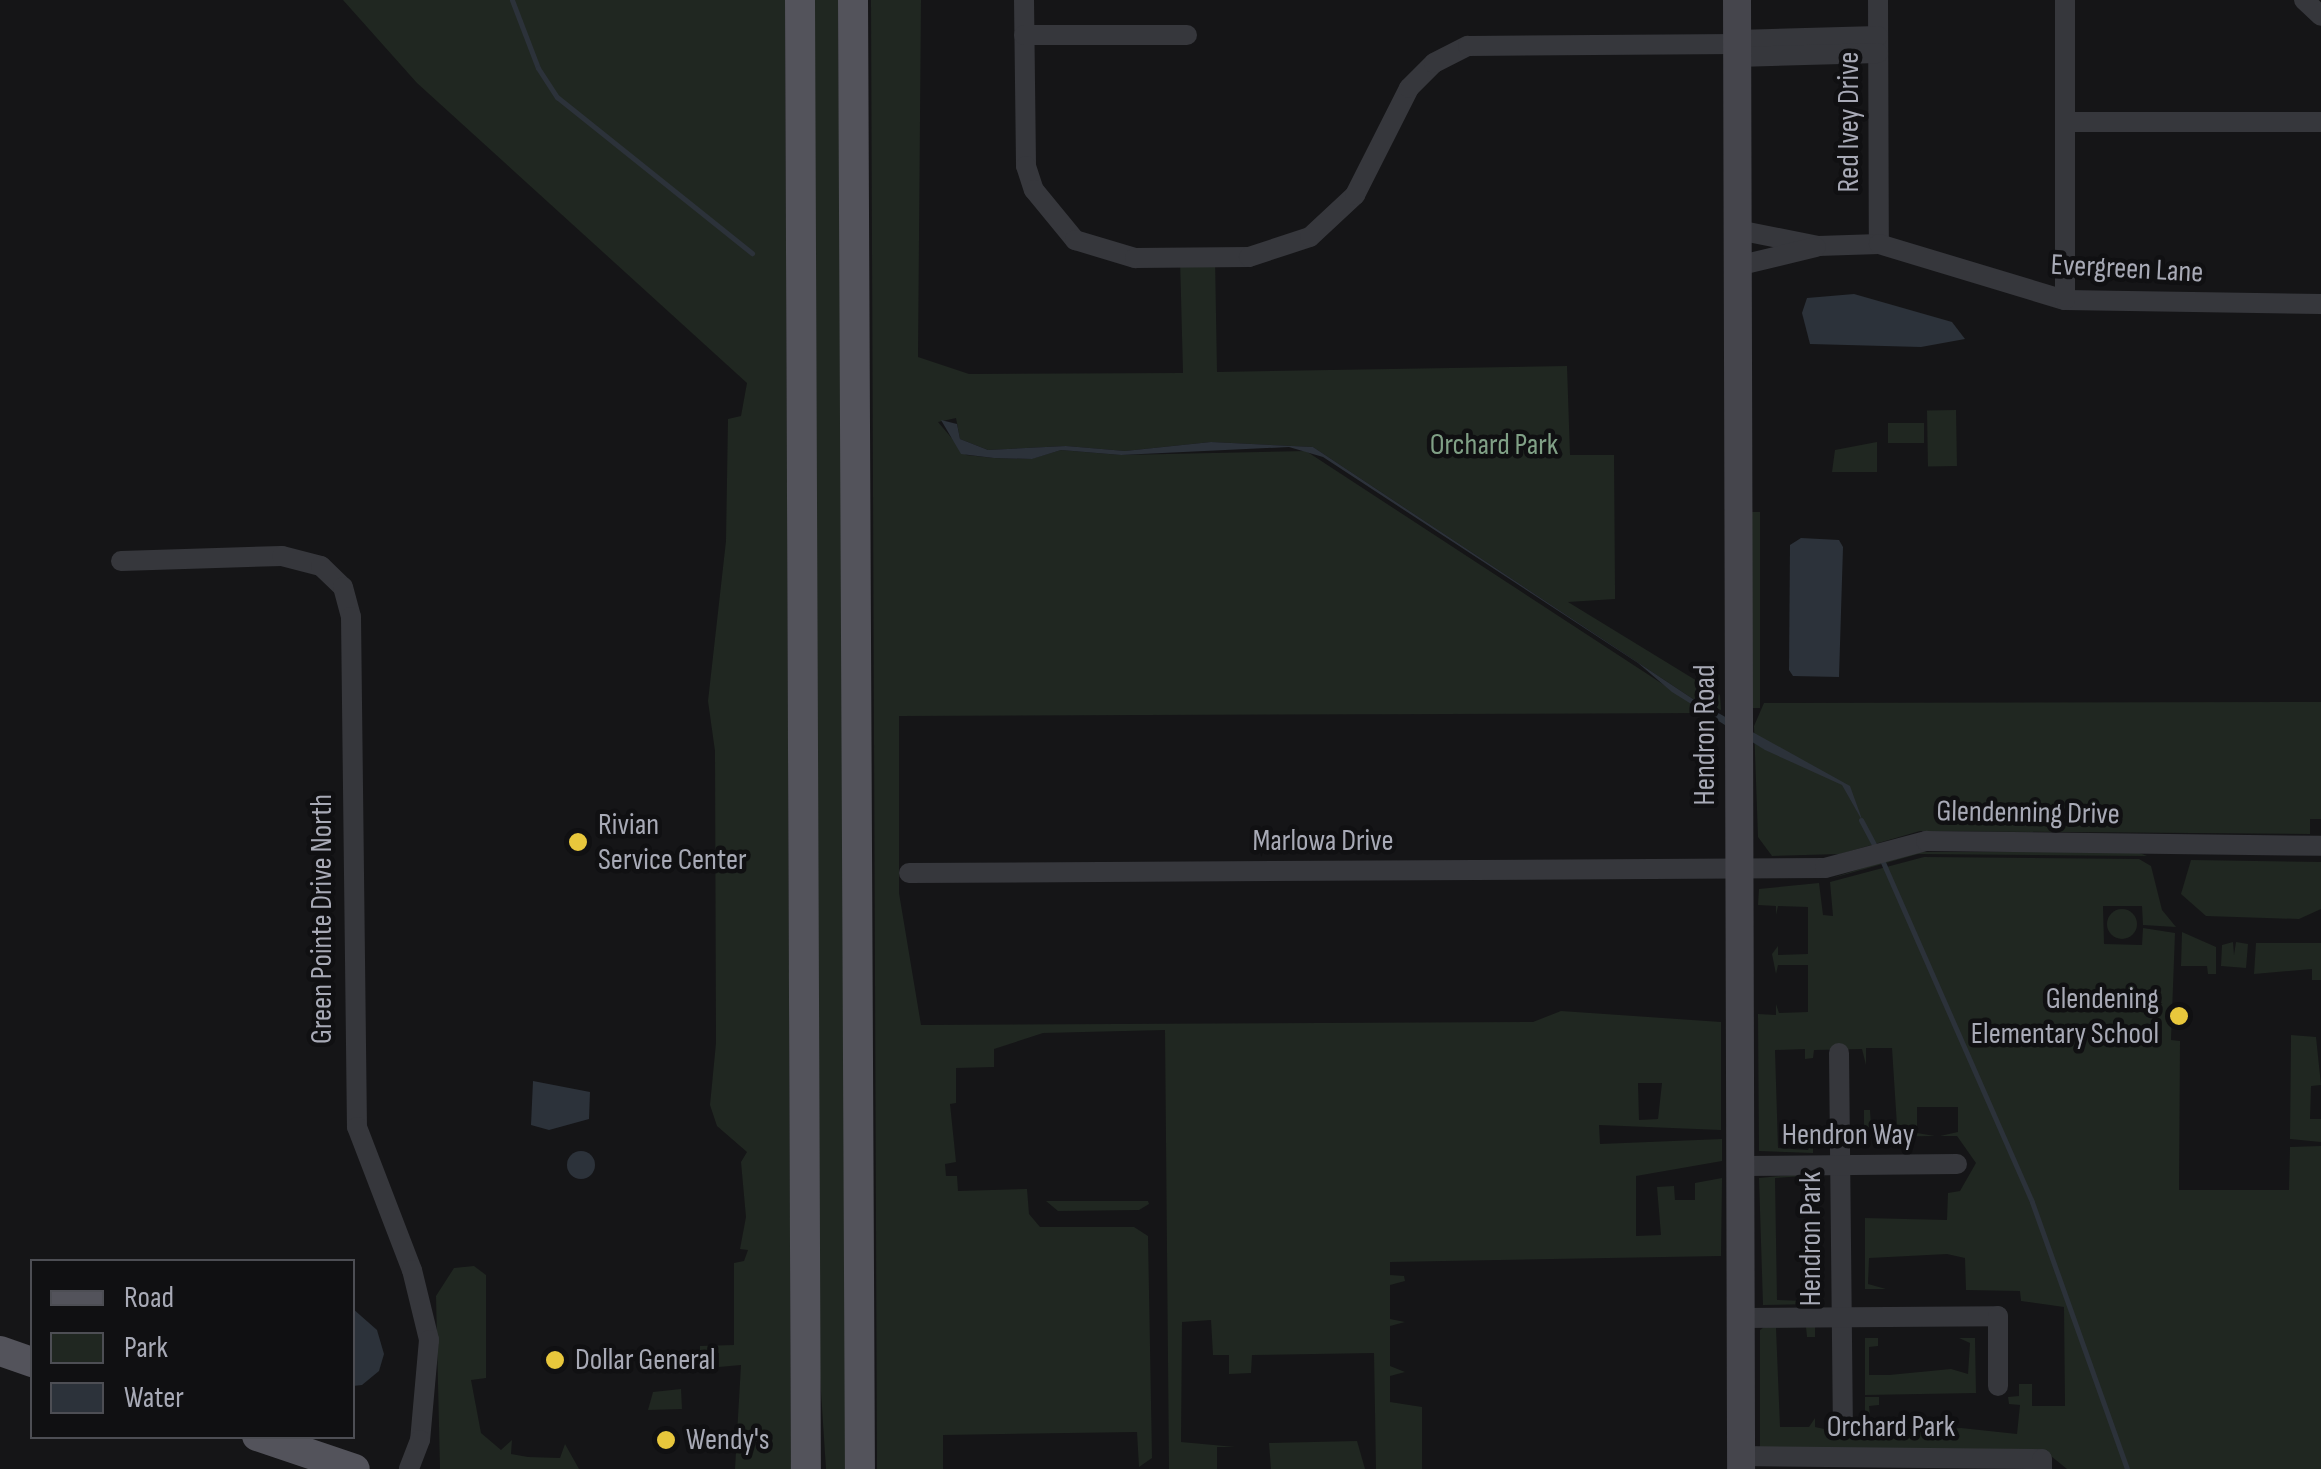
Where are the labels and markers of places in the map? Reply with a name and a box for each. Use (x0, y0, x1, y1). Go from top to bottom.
place label: Rivian Service Center (598, 807, 747, 878)
marker: Rivian Service Center (567, 831, 589, 853)
place label: Glendening Elementary School (1971, 981, 2159, 1052)
marker: Glendening Elementary School (2168, 1005, 2190, 1027)
place label: Dollar General (575, 1342, 716, 1378)
marker: Dollar General (544, 1349, 566, 1371)
place label: Wendy's (686, 1422, 769, 1458)
marker: Wendy's (655, 1429, 677, 1451)

